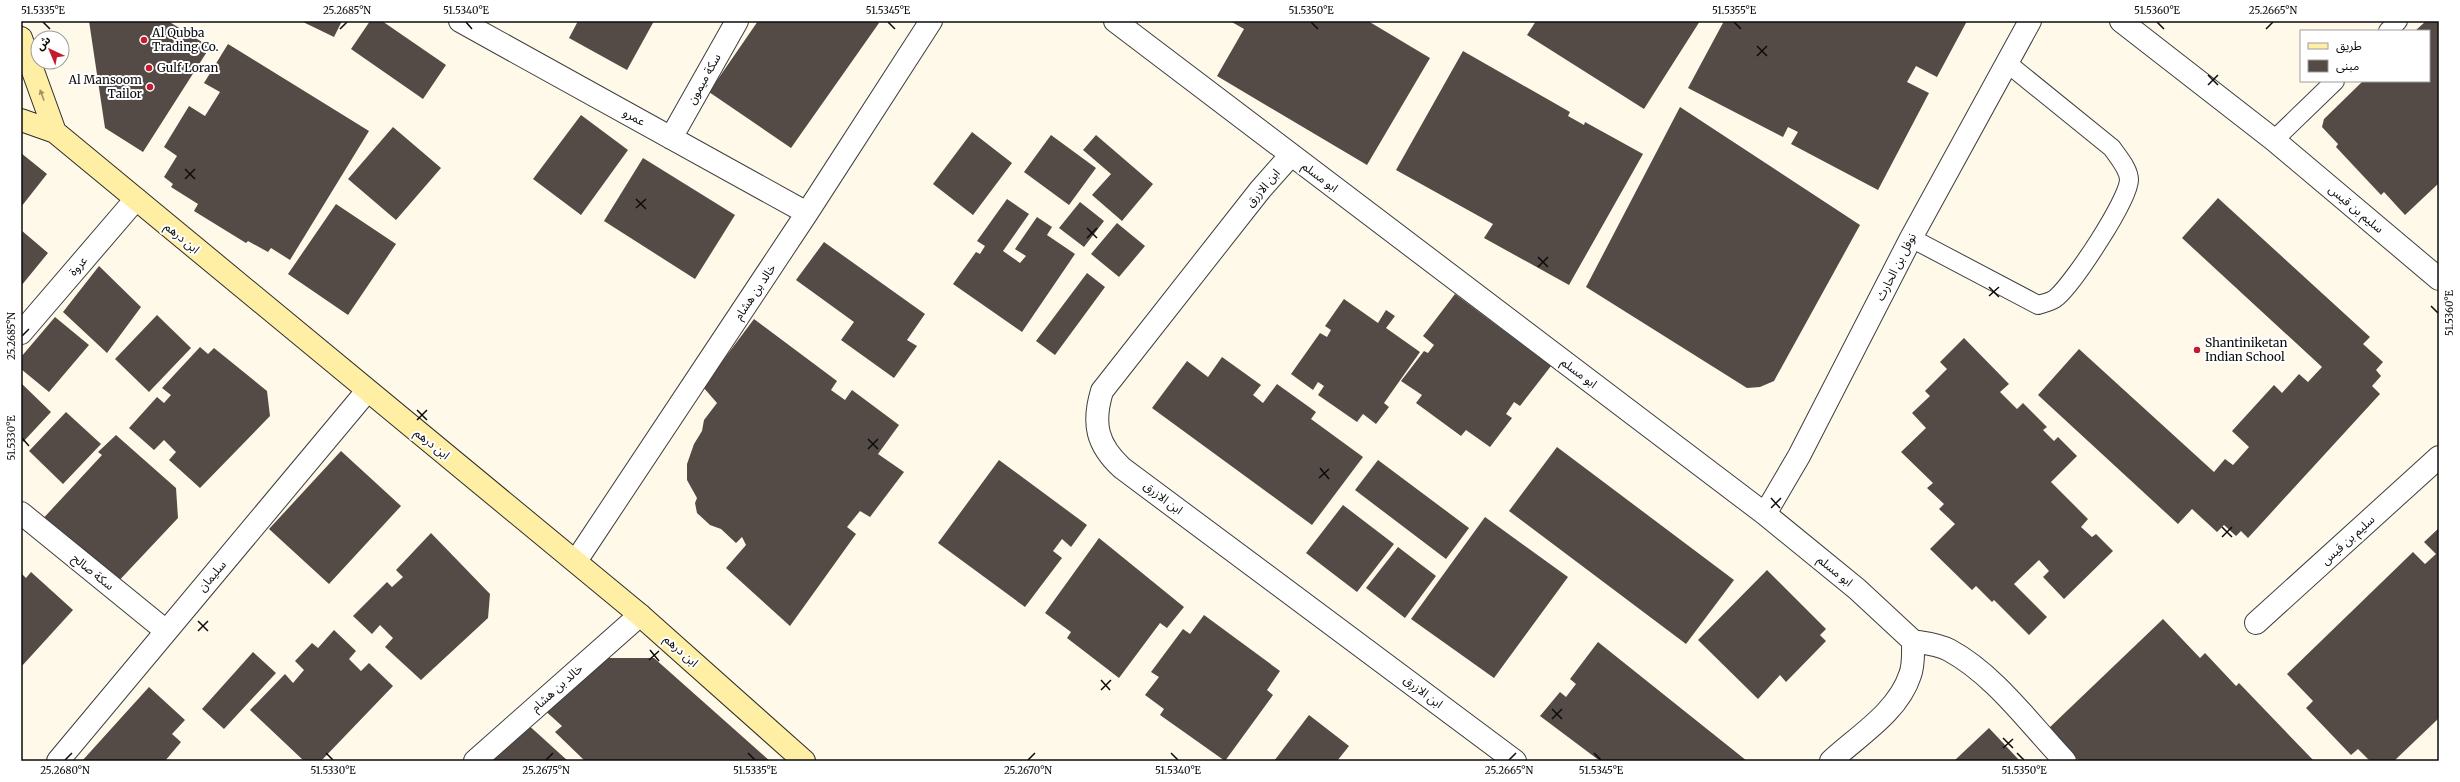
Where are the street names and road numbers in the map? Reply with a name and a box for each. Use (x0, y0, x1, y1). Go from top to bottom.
street label: سكة ميمون (683, 51, 724, 107)
street label: عمرو (621, 104, 648, 129)
street label: ابو مسلم (1298, 158, 1341, 197)
street label: ابن الازرق (1242, 165, 1283, 210)
street label: سليم بن قيس (2325, 181, 2387, 237)
street label: ابن درهم (161, 219, 203, 258)
street label: نوفل بن الحارث (1872, 230, 1919, 303)
street label: عروة (65, 253, 90, 279)
street label: خالد بن هشام (730, 261, 780, 324)
street label: ابو مسلم (1557, 354, 1600, 393)
street label: ابن درهم (410, 425, 453, 464)
street label: ابن الازرق (1141, 478, 1186, 517)
street label: سليم بن قيس (2318, 512, 2379, 569)
street label: سكة صالح (68, 550, 117, 595)
street label: ابو مسلم (1813, 552, 1856, 591)
street label: سليمان (194, 557, 229, 594)
street label: ابن درهم (660, 631, 702, 671)
street label: خالد بن هشام (528, 661, 587, 716)
street label: ابن الازرق (1401, 672, 1446, 711)

